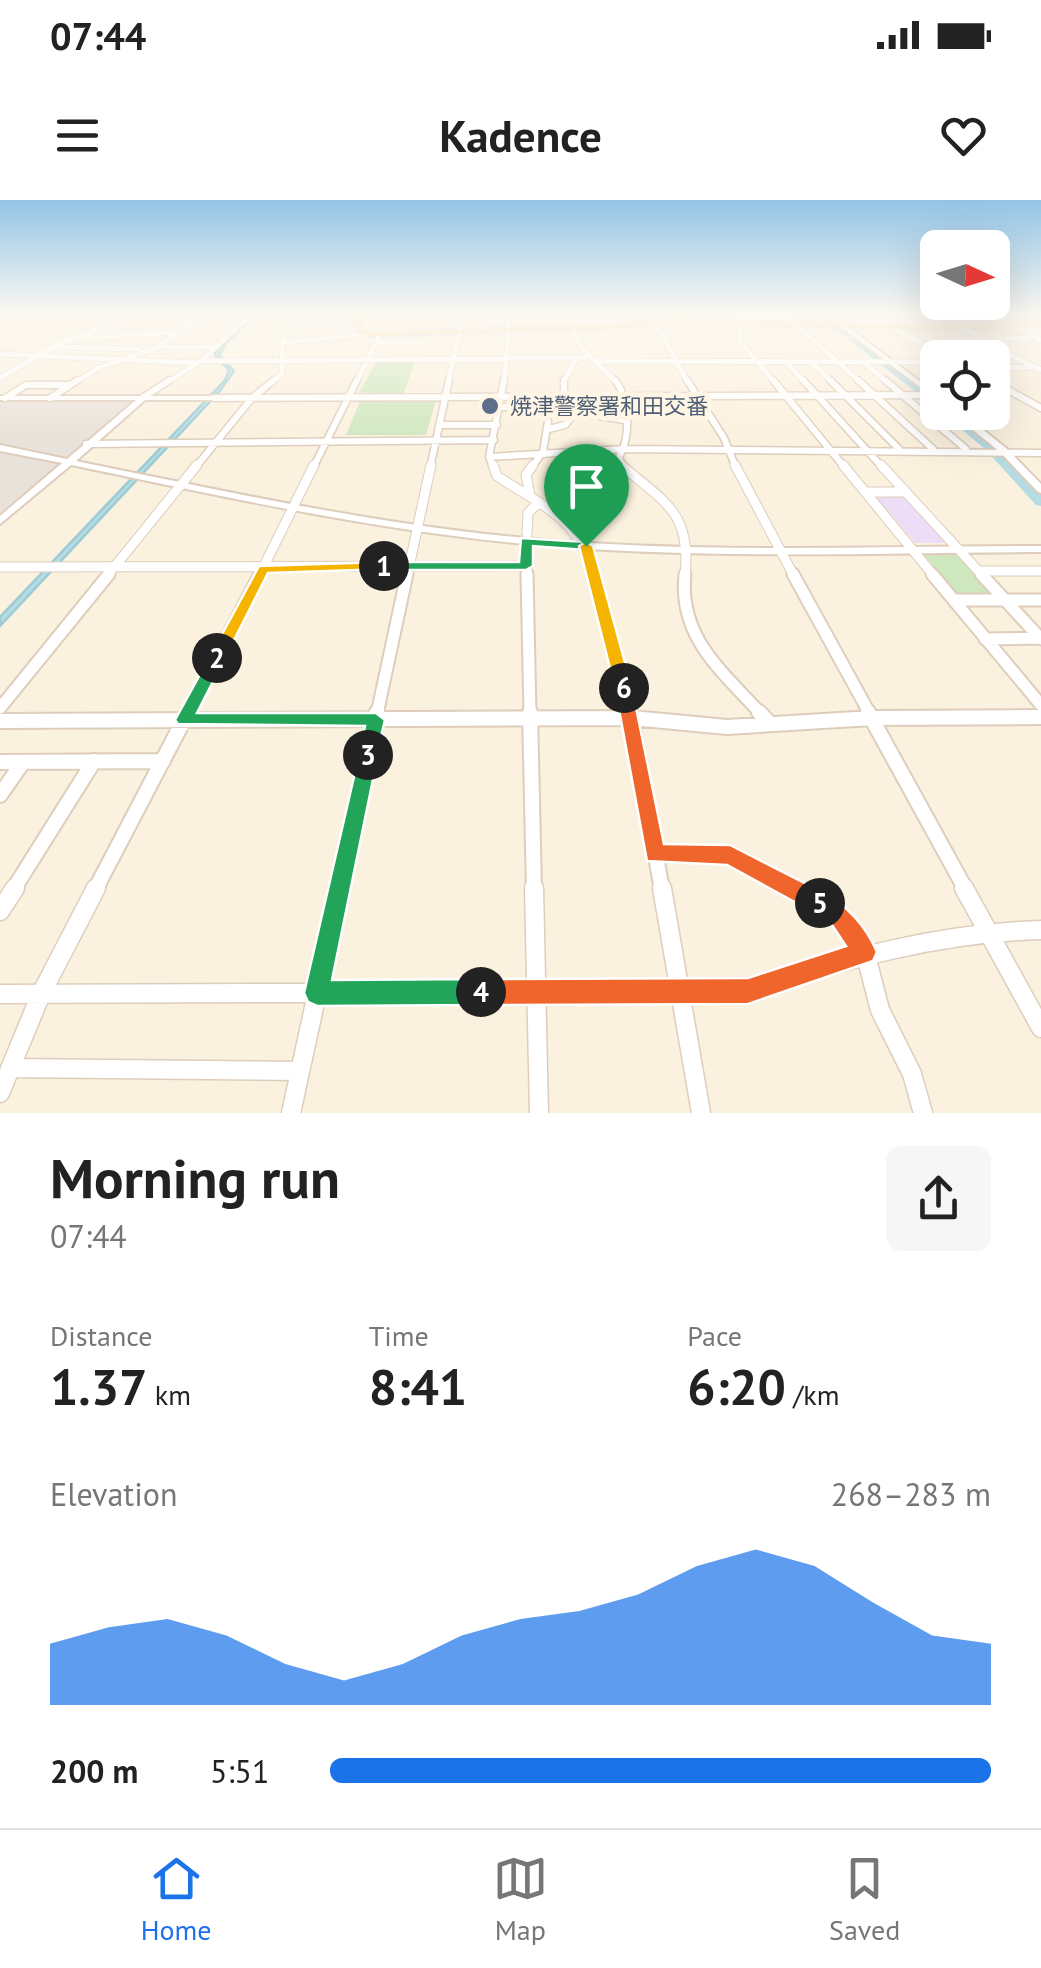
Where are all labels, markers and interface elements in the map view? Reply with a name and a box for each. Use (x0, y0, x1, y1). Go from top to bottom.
text: 07:44 (50, 11, 146, 60)
text: Kadence (439, 106, 602, 164)
icon: menu (50, 108, 105, 163)
icon: heart (936, 108, 991, 163)
north arrow (920, 230, 1010, 320)
map controls (920, 230, 1010, 430)
button: locate (920, 340, 1010, 430)
place label: 焼津警察署和田交番 (510, 392, 708, 420)
marker: 焼津警察署和田交番 (479, 395, 501, 417)
pin (544, 444, 629, 547)
icon: arrive (559, 459, 614, 514)
pin: 1 (359, 541, 409, 591)
text: 1 (376, 547, 392, 584)
pin: 2 (192, 633, 242, 683)
text: 2 (209, 639, 225, 676)
pin: 6 (599, 663, 649, 713)
text: 6 (616, 669, 632, 706)
pin: 3 (343, 730, 393, 780)
text: 3 (360, 736, 376, 773)
pin: 5 (795, 878, 845, 928)
text: 5 (812, 884, 828, 921)
pin: 4 (456, 967, 506, 1017)
text: 4 (473, 973, 489, 1010)
text: Morning run (50, 1142, 340, 1213)
button: share (886, 1146, 991, 1251)
text: 07:44 (50, 1215, 127, 1257)
text: Distance (50, 1317, 153, 1354)
text: Time (369, 1317, 429, 1354)
text: Pace (687, 1317, 742, 1354)
text: 1.37 (50, 1354, 147, 1419)
text: 8:41 (369, 1354, 467, 1419)
text: 6:20 (687, 1354, 786, 1419)
text: km (147, 1376, 191, 1413)
text: /km (786, 1376, 839, 1413)
text: Elevation (50, 1473, 177, 1515)
text: 268–283 m (831, 1473, 991, 1515)
text: 200 m (50, 1750, 138, 1792)
text: 5:51 (210, 1750, 269, 1792)
tab: Home (141, 1851, 211, 1948)
tab: Map (493, 1851, 548, 1948)
tab: Saved (829, 1851, 900, 1948)

